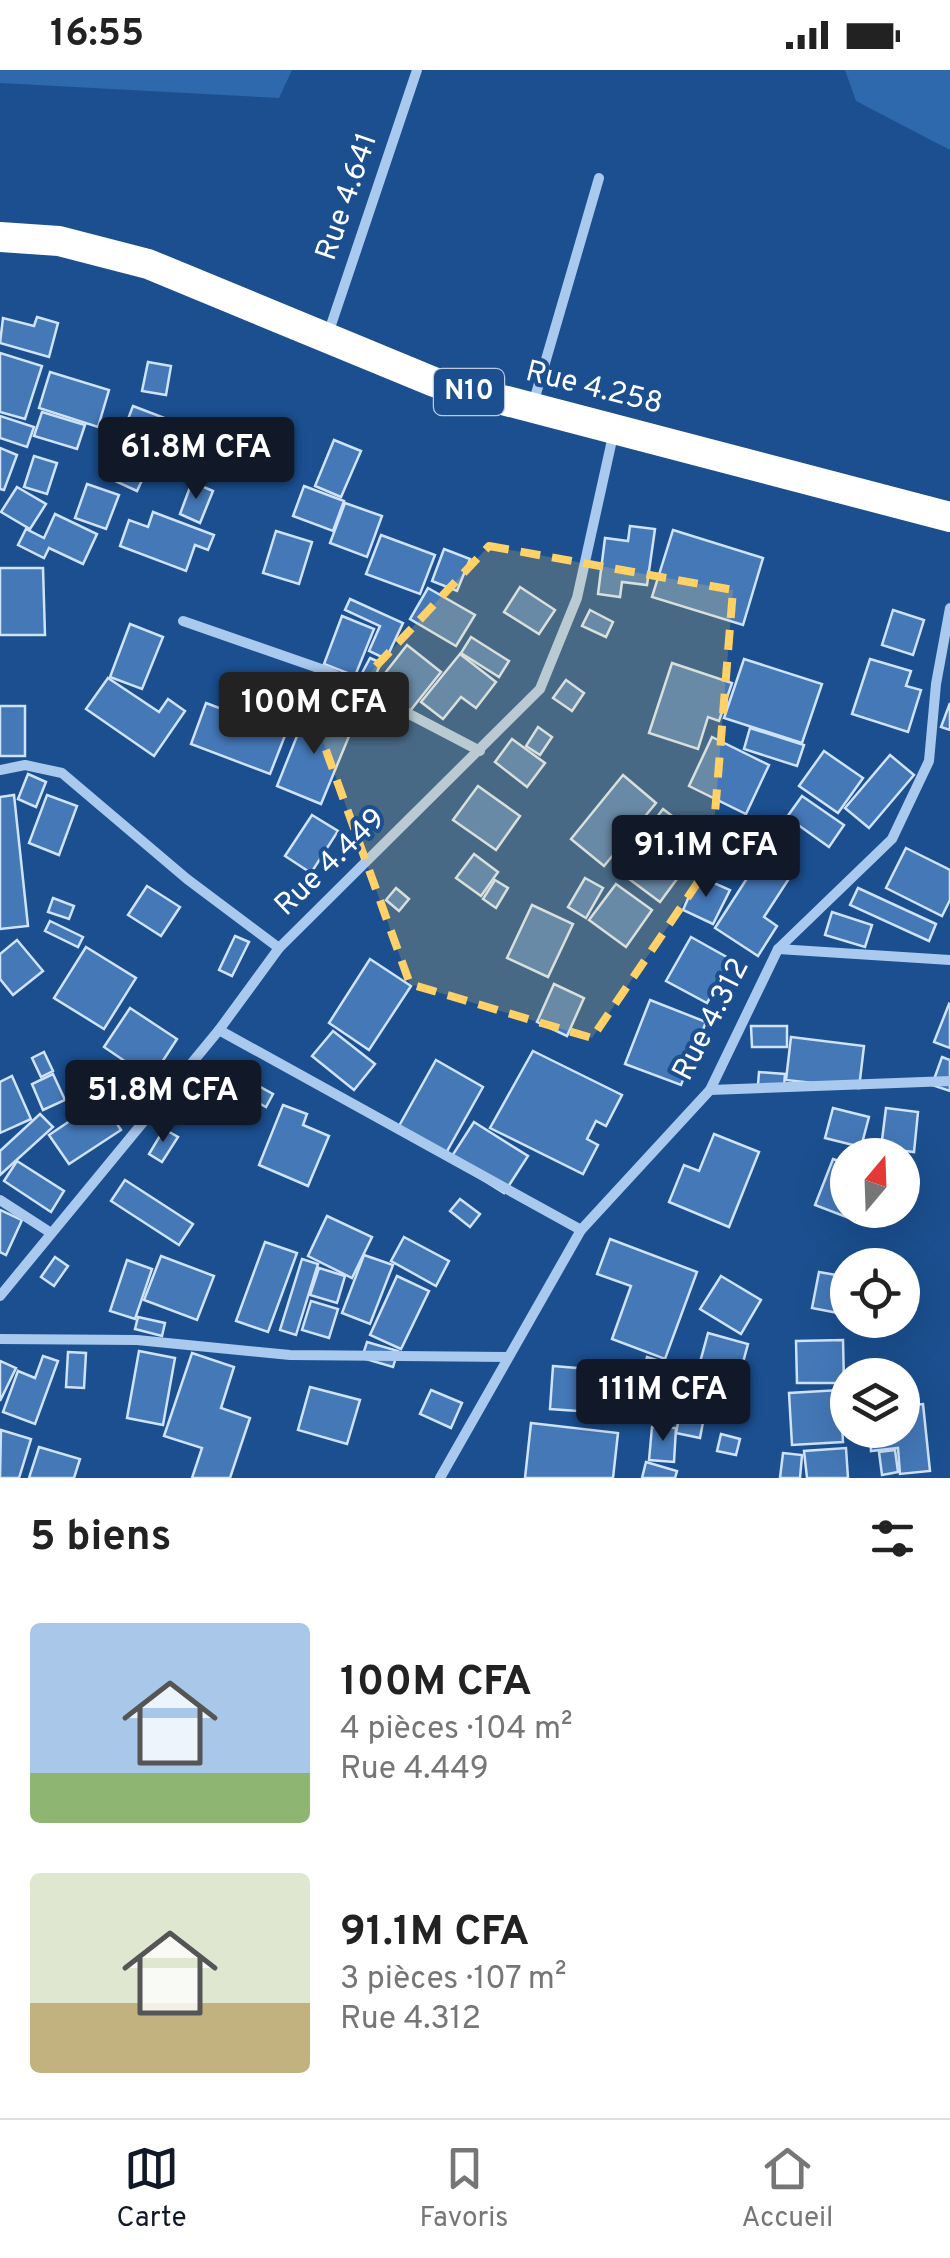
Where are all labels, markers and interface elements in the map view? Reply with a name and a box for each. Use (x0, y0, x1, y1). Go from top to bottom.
text: 16:55 (50, 11, 144, 60)
street label: Rue 4.641 (309, 128, 387, 266)
street label: Rue 4.258 (522, 354, 666, 424)
road number: N10 (434, 369, 504, 415)
pin: 61.8M CFA (82, 417, 310, 502)
text: 61.8M CFA (120, 429, 272, 469)
pin: 100M CFA (211, 672, 417, 757)
text: 100M CFA (241, 684, 387, 724)
street label: Rue 4.449 (268, 801, 394, 925)
pin: 91.1M CFA (592, 815, 820, 900)
text: 91.1M CFA (634, 827, 778, 867)
street label: Rue 4.312 (665, 953, 759, 1087)
pin: 51.8M CFA (49, 1060, 277, 1145)
text: 51.8M CFA (87, 1072, 239, 1112)
north arrow (830, 1138, 920, 1228)
map controls (830, 1138, 920, 1448)
button: locate (830, 1248, 920, 1338)
button: layers (830, 1358, 920, 1448)
pin: 111M CFA (560, 1359, 766, 1444)
text: 111M CFA (598, 1371, 728, 1411)
icon: filters (865, 1511, 920, 1566)
text: 5 biens (30, 1512, 171, 1565)
text: 100M CFA (340, 1657, 532, 1710)
icon: home (110, 1663, 230, 1783)
text: 4 pièces · 104 m² (340, 1710, 573, 1750)
text: Rue 4.449 (340, 1750, 489, 1790)
text: 91.1M CFA (340, 1907, 530, 1960)
icon: home (110, 1913, 230, 2033)
text: 3 pièces · 107 m² (340, 1960, 567, 2000)
text: Rue 4.312 (340, 2000, 481, 2040)
tab: Carte (117, 2141, 186, 2237)
tab: Favoris (420, 2141, 508, 2237)
tab: Accueil (742, 2141, 833, 2237)

